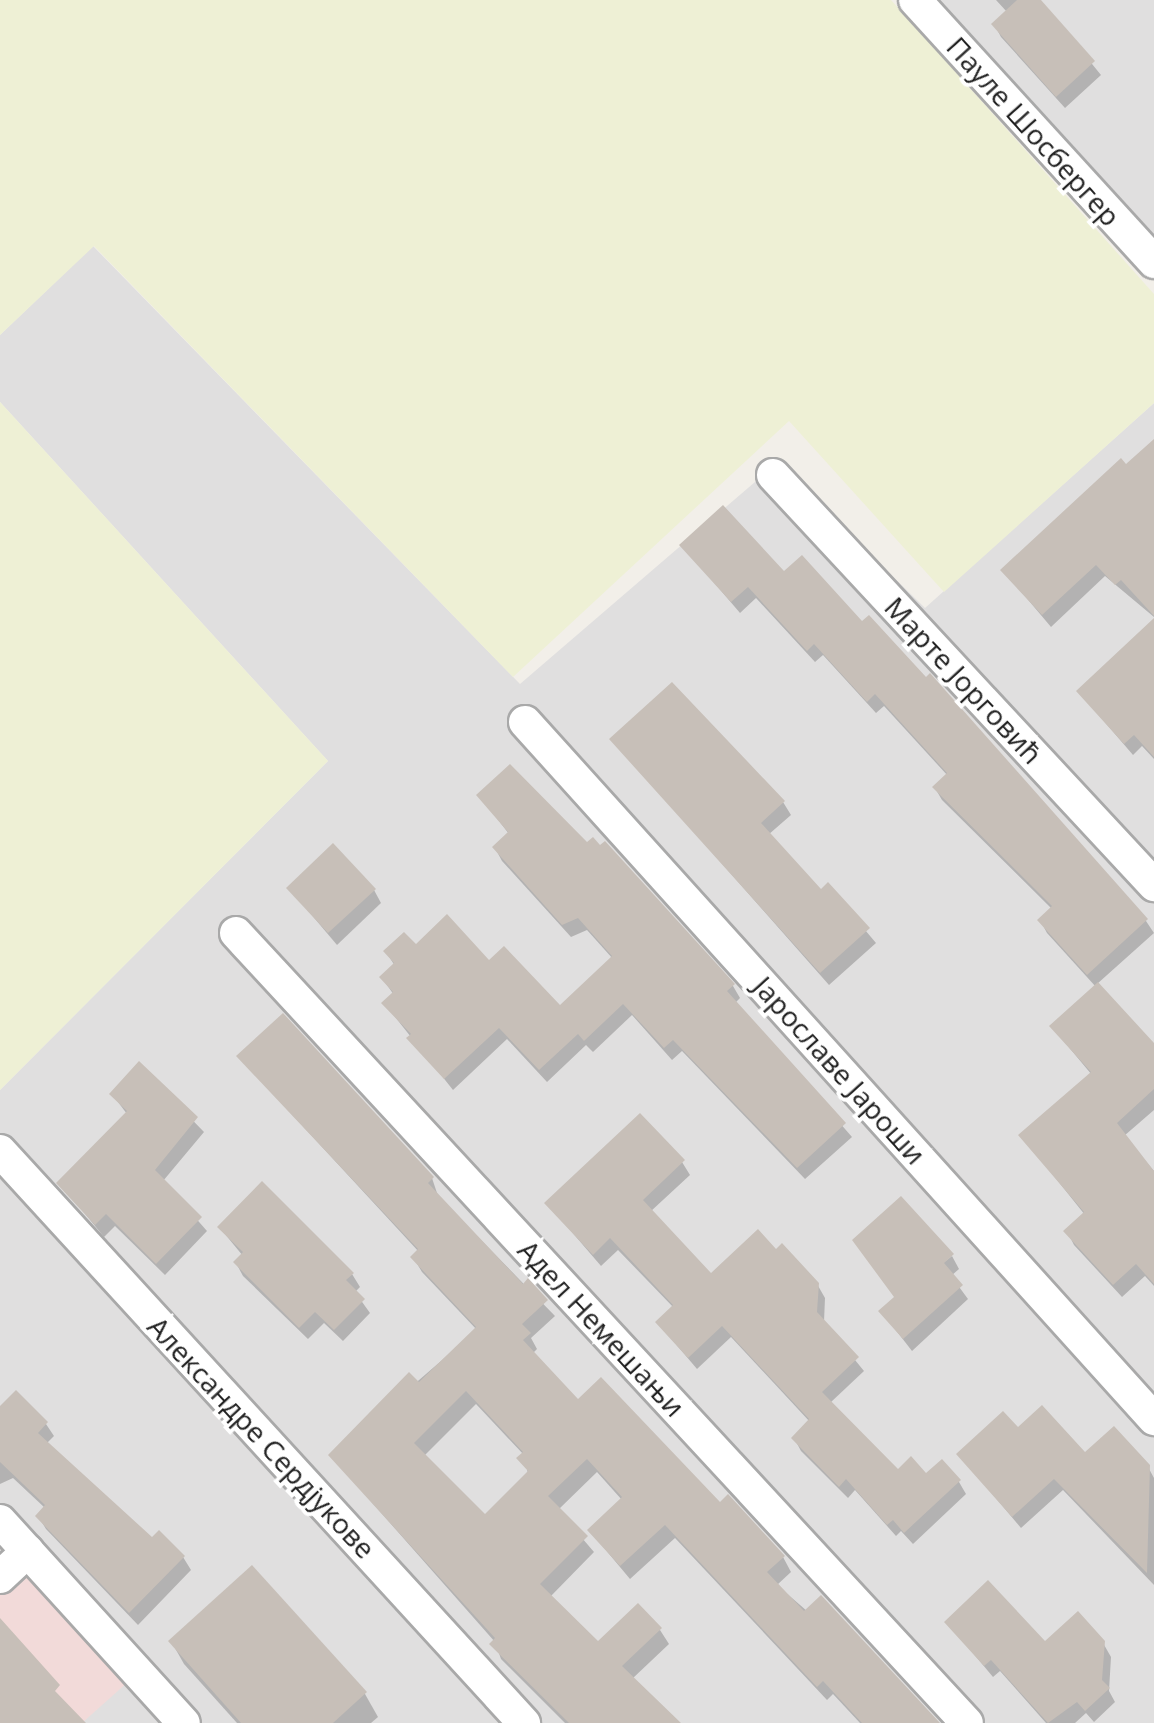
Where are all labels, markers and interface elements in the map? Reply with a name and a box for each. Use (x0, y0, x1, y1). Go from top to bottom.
street label: Пауле Шосбергер (940, 30, 1128, 232)
street label: Марте Јорговић (878, 590, 1050, 770)
street label: Јарославе Јароши (747, 969, 933, 1171)
street label: Адел Немешањи (512, 1233, 692, 1423)
street label: Александре Сердјукове (141, 1309, 383, 1565)

